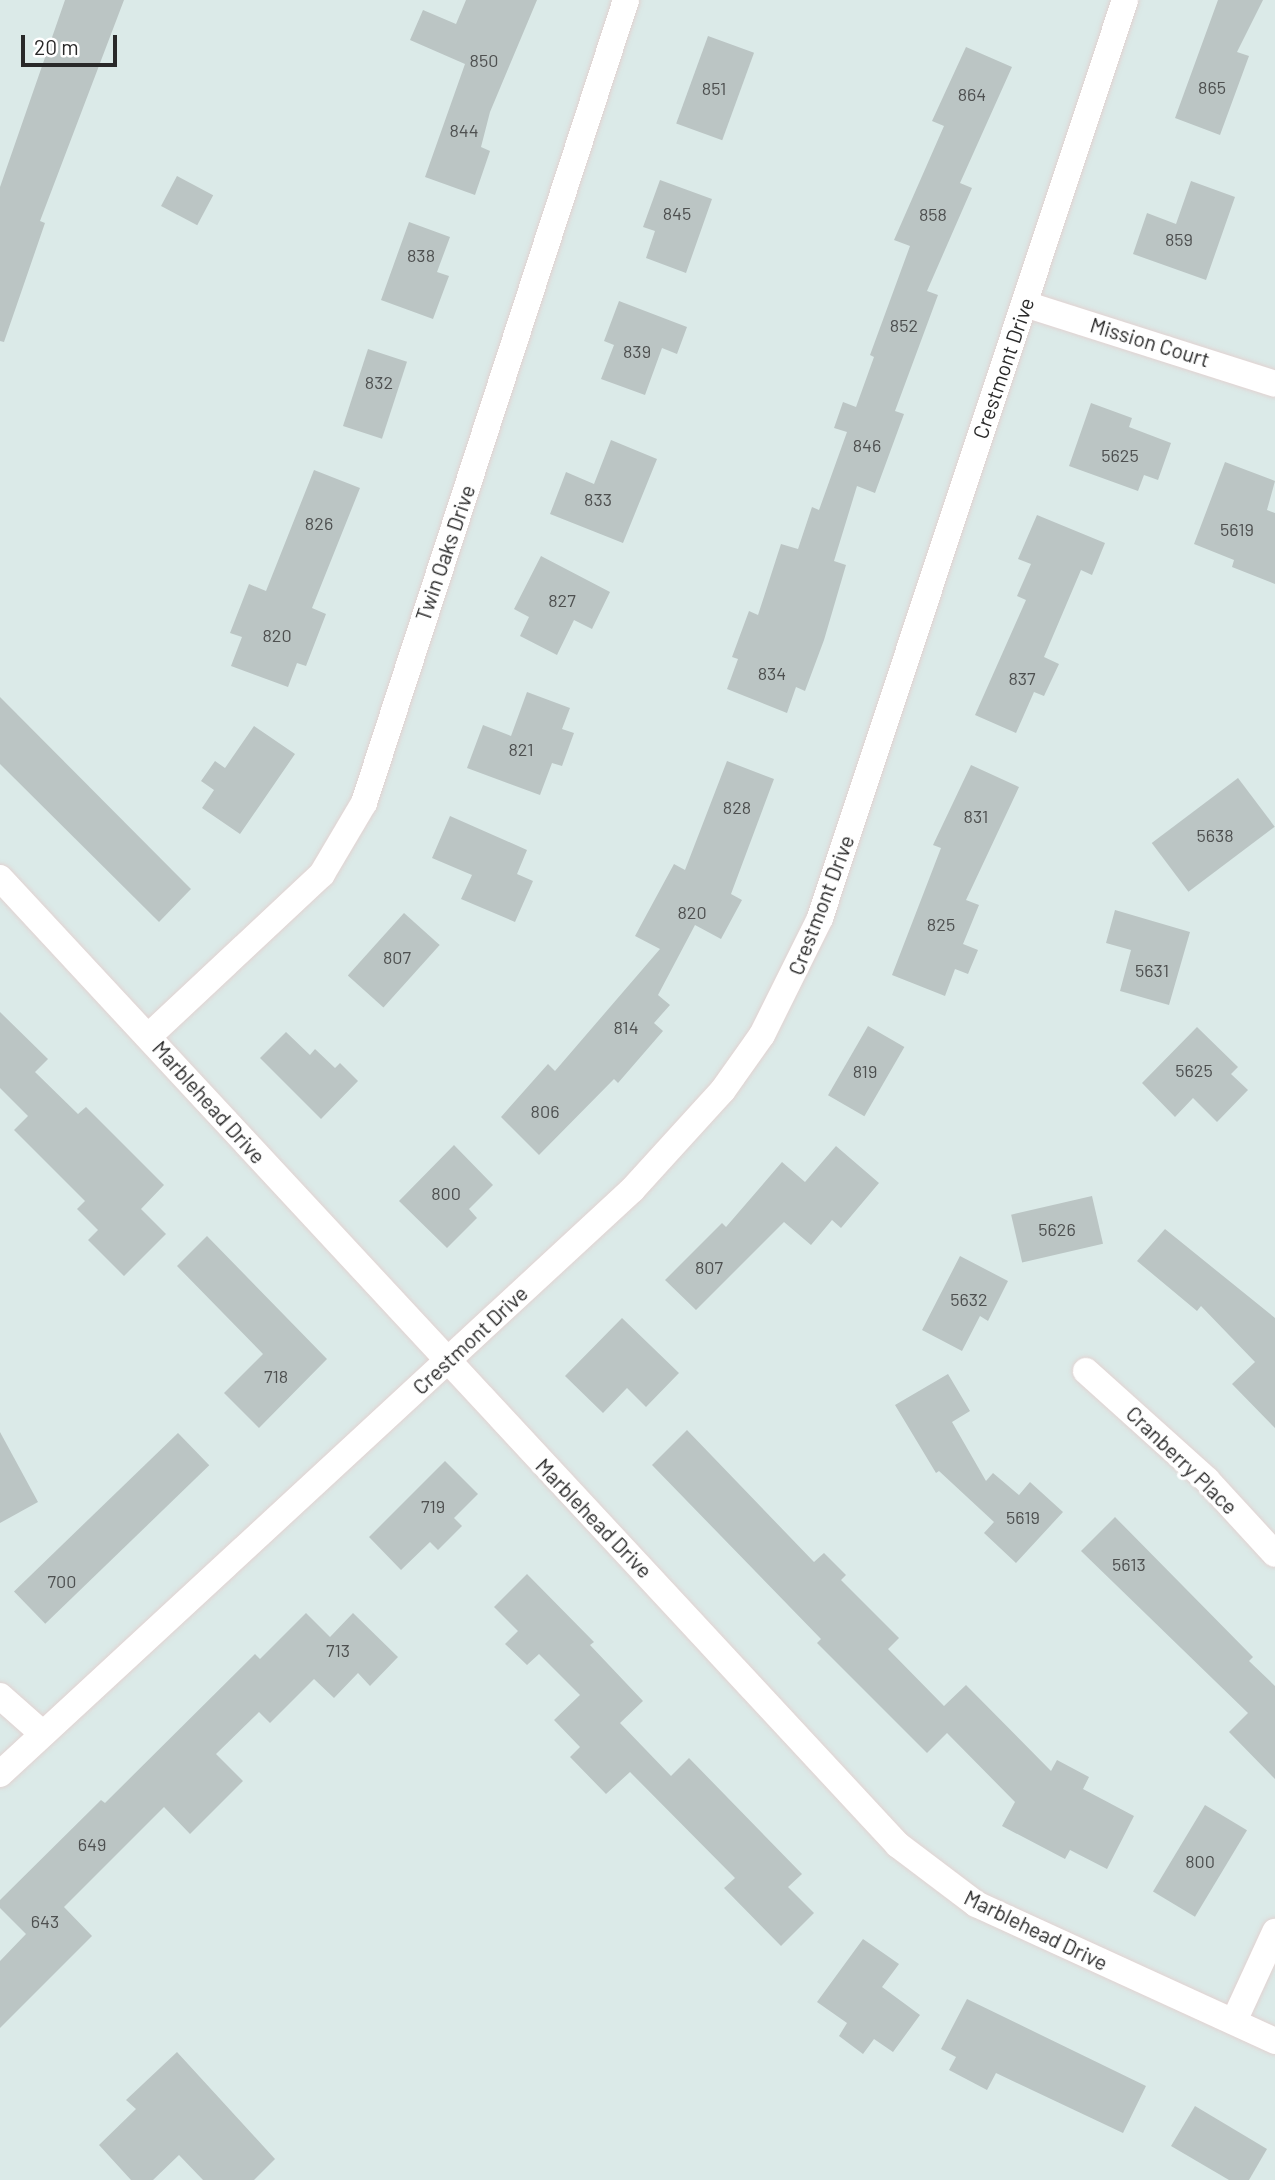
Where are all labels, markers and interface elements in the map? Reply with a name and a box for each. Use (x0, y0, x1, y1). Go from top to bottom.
scale bar (24, 21, 121, 65)
text: 20 m (34, 34, 79, 59)
house number: 850 (470, 49, 498, 71)
house number: 865 (1198, 76, 1226, 98)
house number: 851 (702, 77, 726, 99)
house number: 864 (958, 83, 986, 105)
house number: 844 (449, 119, 479, 141)
house number: 845 (663, 202, 691, 224)
house number: 858 (919, 203, 947, 225)
house number: 859 (1165, 228, 1193, 250)
house number: 838 (407, 244, 435, 266)
street label: Crestmont Drive (967, 294, 1039, 442)
street label: Mission Court (1087, 312, 1213, 372)
house number: 852 (890, 314, 918, 336)
house number: 839 (623, 340, 651, 362)
house number: 832 (365, 371, 393, 393)
house number: 846 (853, 434, 881, 456)
house number: 5625 (1101, 444, 1139, 466)
street label: Twin Oaks Drive (410, 482, 480, 624)
house number: 833 (584, 488, 612, 510)
house number: 826 (305, 512, 333, 534)
house number: 5619 (1220, 518, 1254, 540)
house number: 827 (548, 589, 576, 611)
house number: 820 (262, 624, 292, 646)
house number: 834 (758, 662, 786, 684)
house number: 837 (1008, 667, 1036, 689)
house number: 821 (508, 738, 534, 760)
house number: 828 (723, 796, 751, 818)
house number: 831 (964, 805, 988, 827)
house number: 5638 (1196, 824, 1234, 846)
street label: Crestmont Drive (783, 832, 859, 978)
house number: 820 (677, 901, 707, 923)
house number: 825 (927, 913, 955, 935)
house number: 807 (383, 946, 411, 968)
house number: 5631 (1135, 959, 1169, 981)
house number: 814 (613, 1016, 639, 1038)
street label: Marblehead Drive (147, 1035, 271, 1169)
house number: 5625 (1175, 1059, 1213, 1081)
house number: 819 (853, 1060, 877, 1082)
house number: 806 (531, 1100, 559, 1122)
house number: 800 (431, 1182, 461, 1204)
house number: 5626 (1038, 1218, 1076, 1240)
house number: 807 (695, 1256, 723, 1278)
street label: Crestmont Drive (407, 1280, 533, 1400)
house number: 5632 (950, 1288, 988, 1310)
house number: 718 (264, 1365, 288, 1387)
street label: Cranberry Place (1121, 1401, 1243, 1519)
street label: Marblehead Drive (531, 1453, 657, 1583)
house number: 719 (421, 1495, 445, 1517)
house number: 5619 (1006, 1506, 1040, 1528)
house number: 5613 (1112, 1553, 1146, 1575)
house number: 700 (48, 1570, 76, 1592)
house number: 713 (326, 1639, 350, 1661)
house number: 649 (78, 1833, 106, 1855)
house number: 800 (1185, 1850, 1215, 1872)
street label: Marblehead Drive (960, 1884, 1112, 1976)
house number: 643 (31, 1910, 59, 1932)

